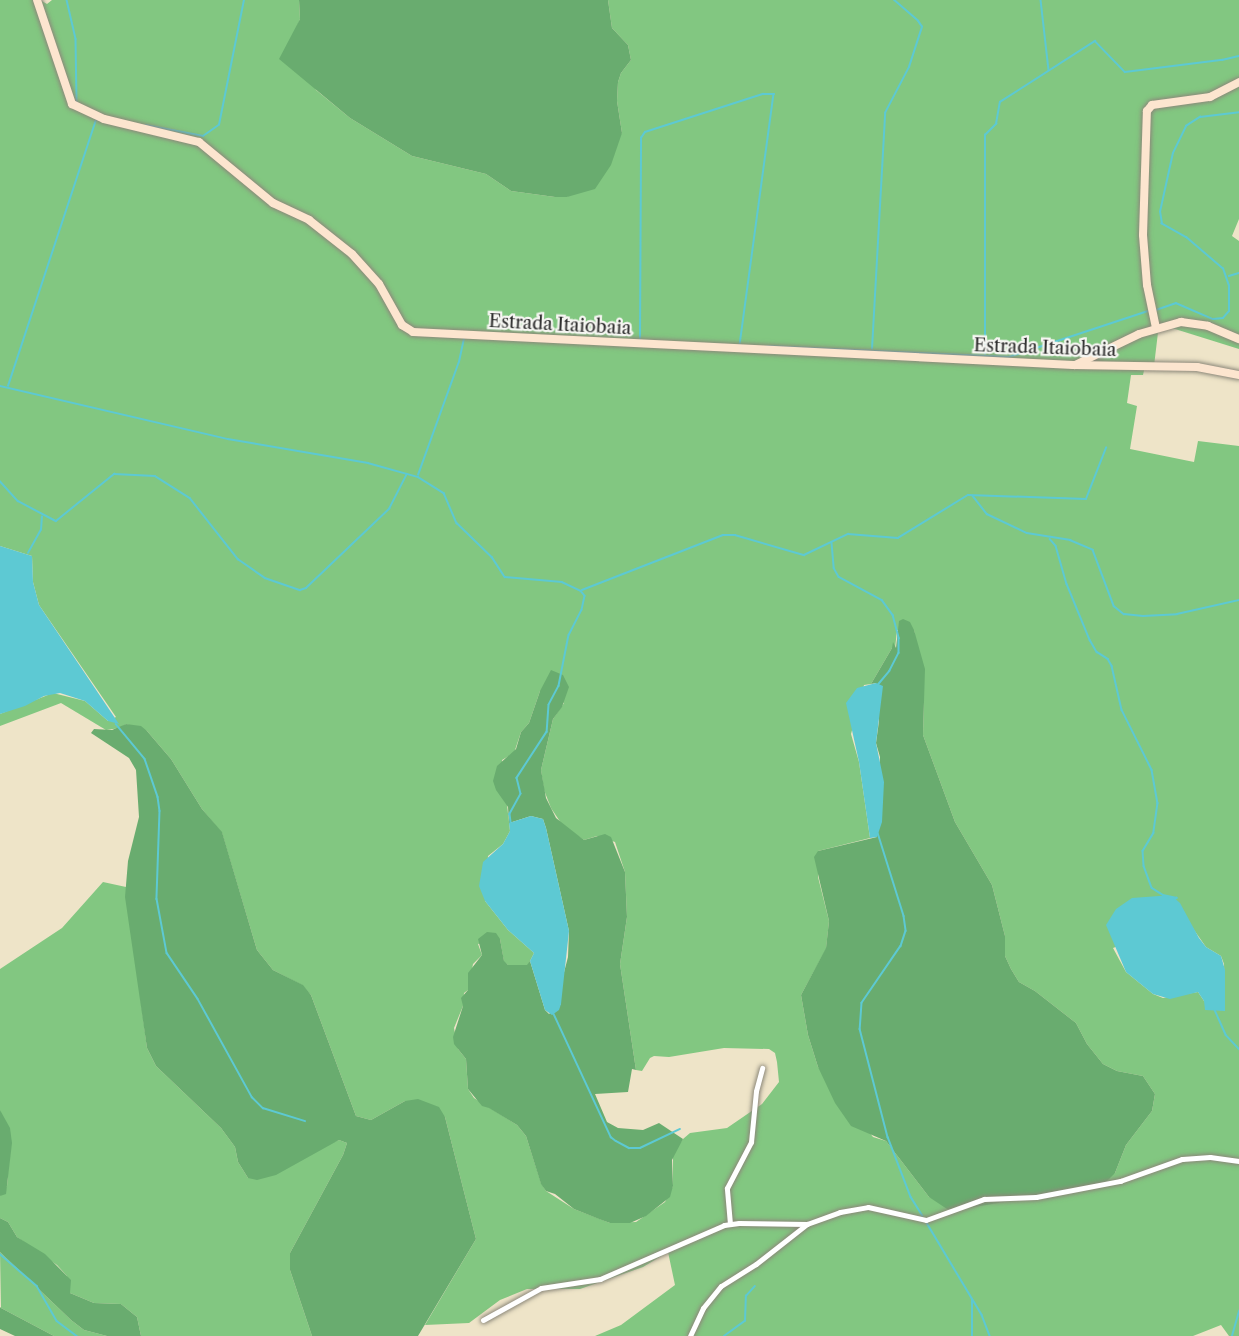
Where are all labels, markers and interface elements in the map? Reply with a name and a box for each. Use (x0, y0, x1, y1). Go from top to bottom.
street label: Estrada Itaiobaia (488, 310, 632, 340)
street label: Estrada Itaiobaia (973, 335, 1117, 361)

